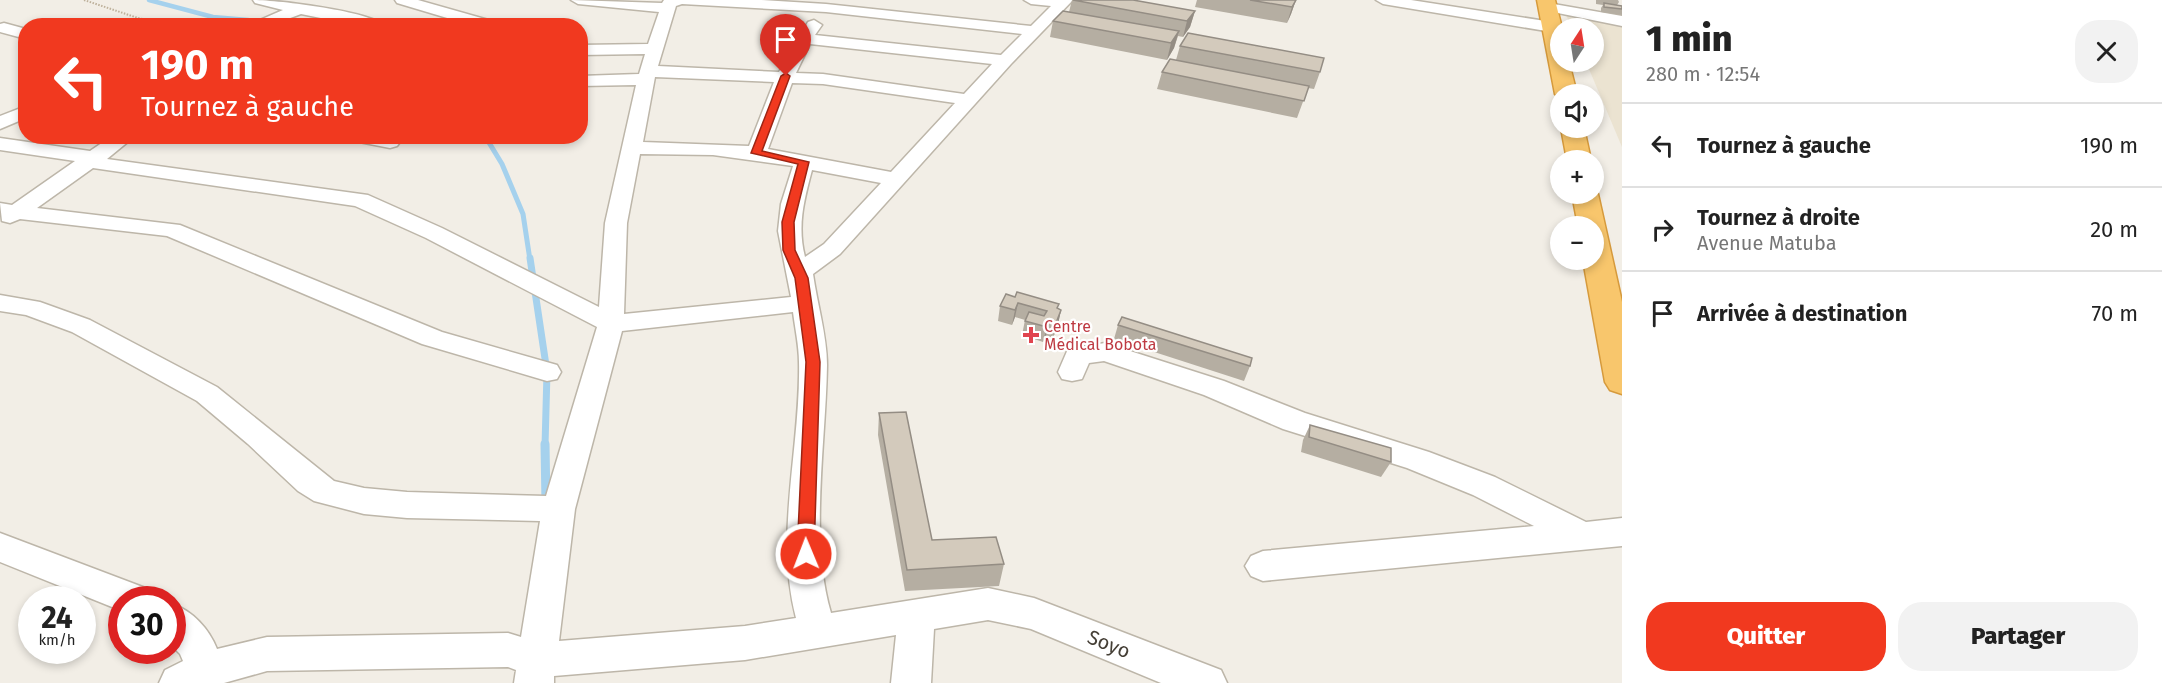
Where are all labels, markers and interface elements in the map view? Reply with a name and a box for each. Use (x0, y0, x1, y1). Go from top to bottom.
pin (760, 14, 811, 76)
text: 1 min (1646, 17, 1732, 61)
north arrow (1550, 18, 1604, 72)
map controls (1550, 18, 1604, 270)
button: close (2075, 20, 2138, 83)
icon: arrive (769, 23, 802, 56)
text: 190 m (141, 40, 254, 90)
icon: left (42, 42, 120, 120)
text: 280 m · 12:54 (1646, 62, 1760, 86)
button: sound (1550, 84, 1604, 138)
text: Tournez à gauche (141, 91, 354, 123)
icon: left (1646, 129, 1679, 162)
text: Tournez à gauche (1697, 132, 1871, 159)
text: 190 m (2080, 132, 2138, 159)
button: + (1550, 150, 1604, 204)
text: Tournez à droite (1697, 204, 1860, 231)
icon: right (1646, 213, 1679, 246)
button: − (1550, 216, 1604, 270)
text: 20 m (2090, 216, 2138, 243)
text: Avenue Matuba (1697, 231, 1837, 255)
icon: arrive (1646, 297, 1679, 330)
text: Arrivée à destination (1697, 300, 1907, 327)
text: 70 m (2092, 300, 2138, 327)
place label: Centre Médical Bobota (1044, 317, 1157, 354)
marker: Centre Médical Bobota (1022, 326, 1040, 344)
position arrow (774, 522, 838, 586)
speed limit sign: 30 (108, 586, 186, 664)
text: 24 (41, 600, 73, 636)
button: Quitter (1646, 602, 1886, 671)
button: Partager (1898, 602, 2138, 671)
street label: Soyo (1084, 625, 1134, 663)
text: km/h (38, 631, 76, 649)

